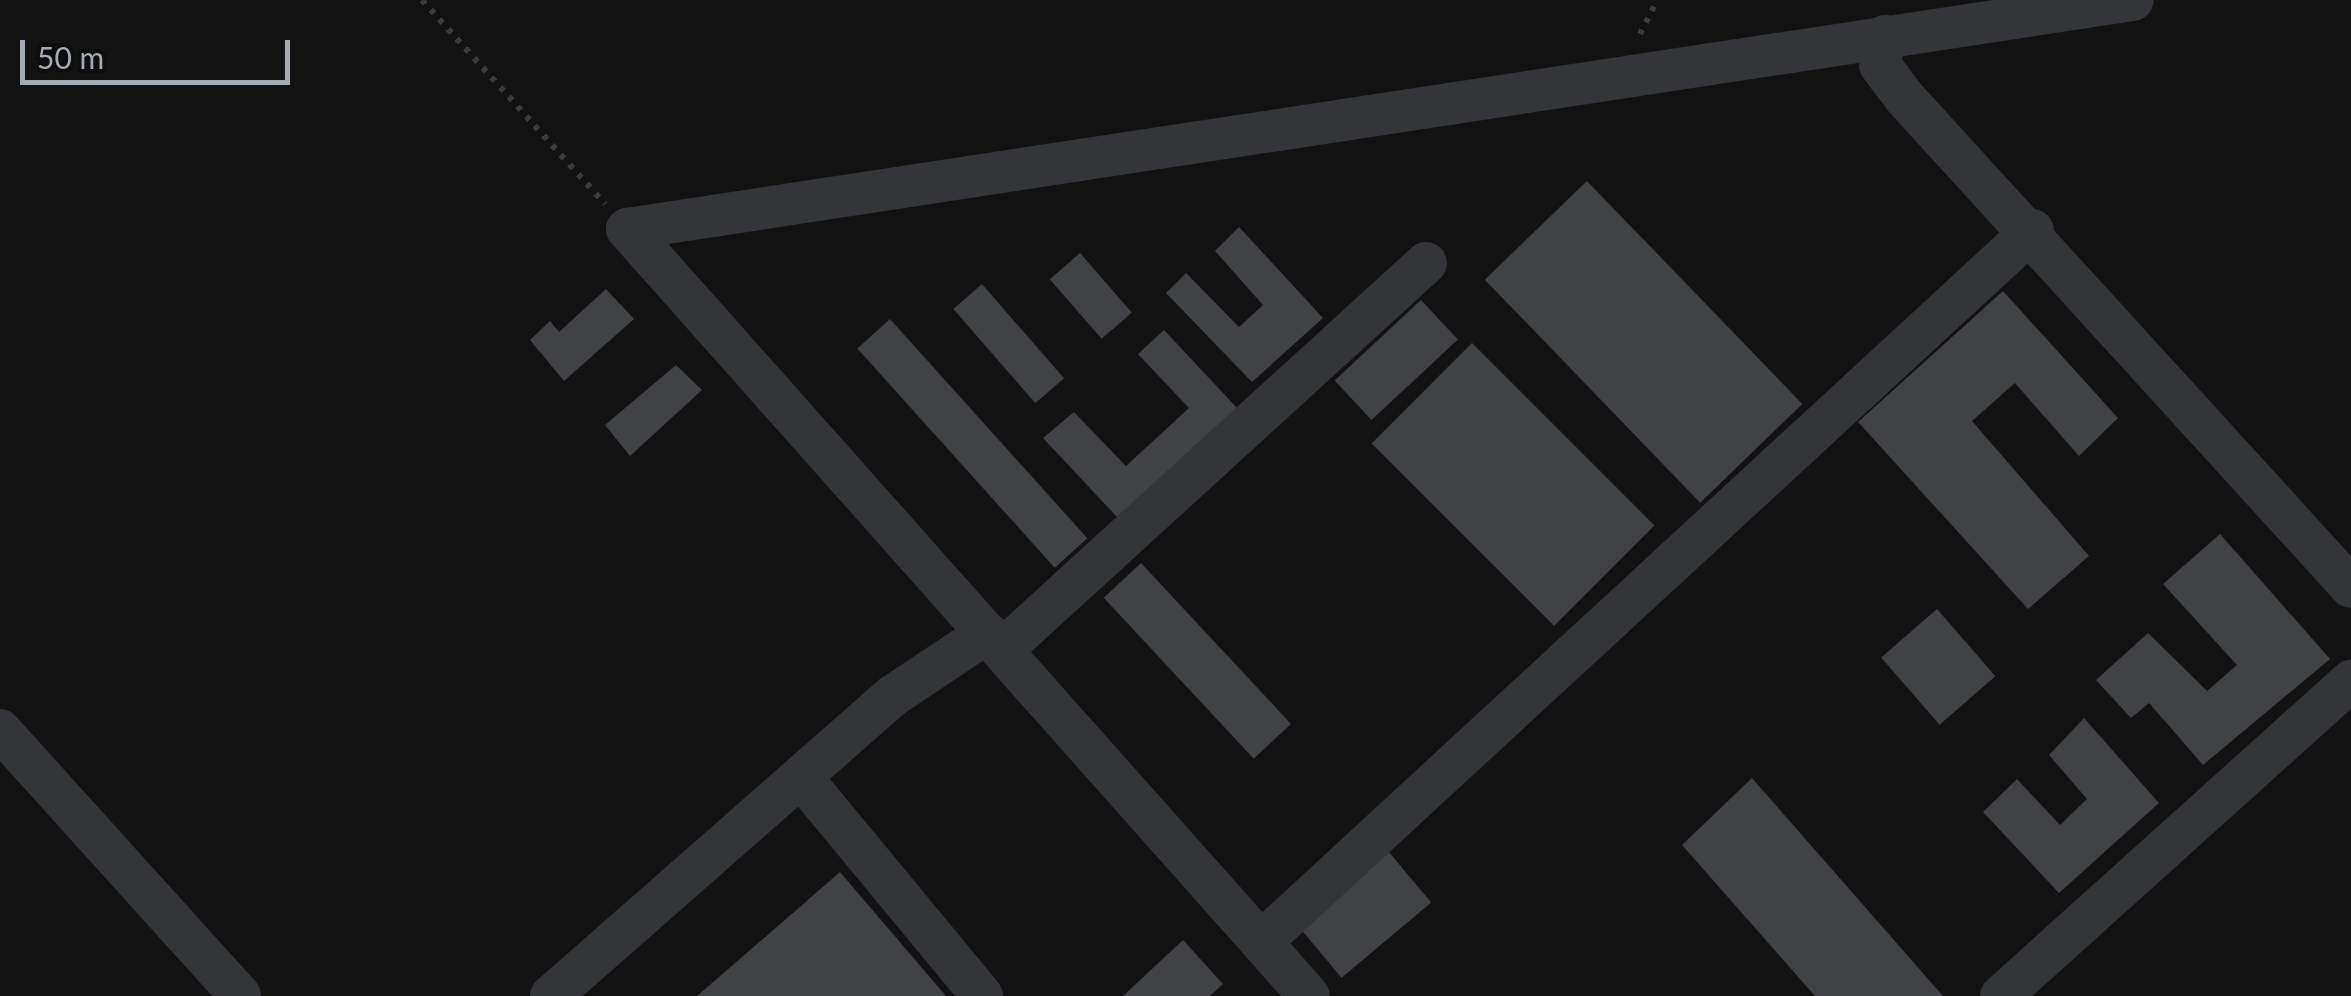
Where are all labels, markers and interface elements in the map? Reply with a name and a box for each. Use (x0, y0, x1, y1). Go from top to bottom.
scale bar (25, 20, 295, 82)
text: 50 m (37, 39, 104, 75)

